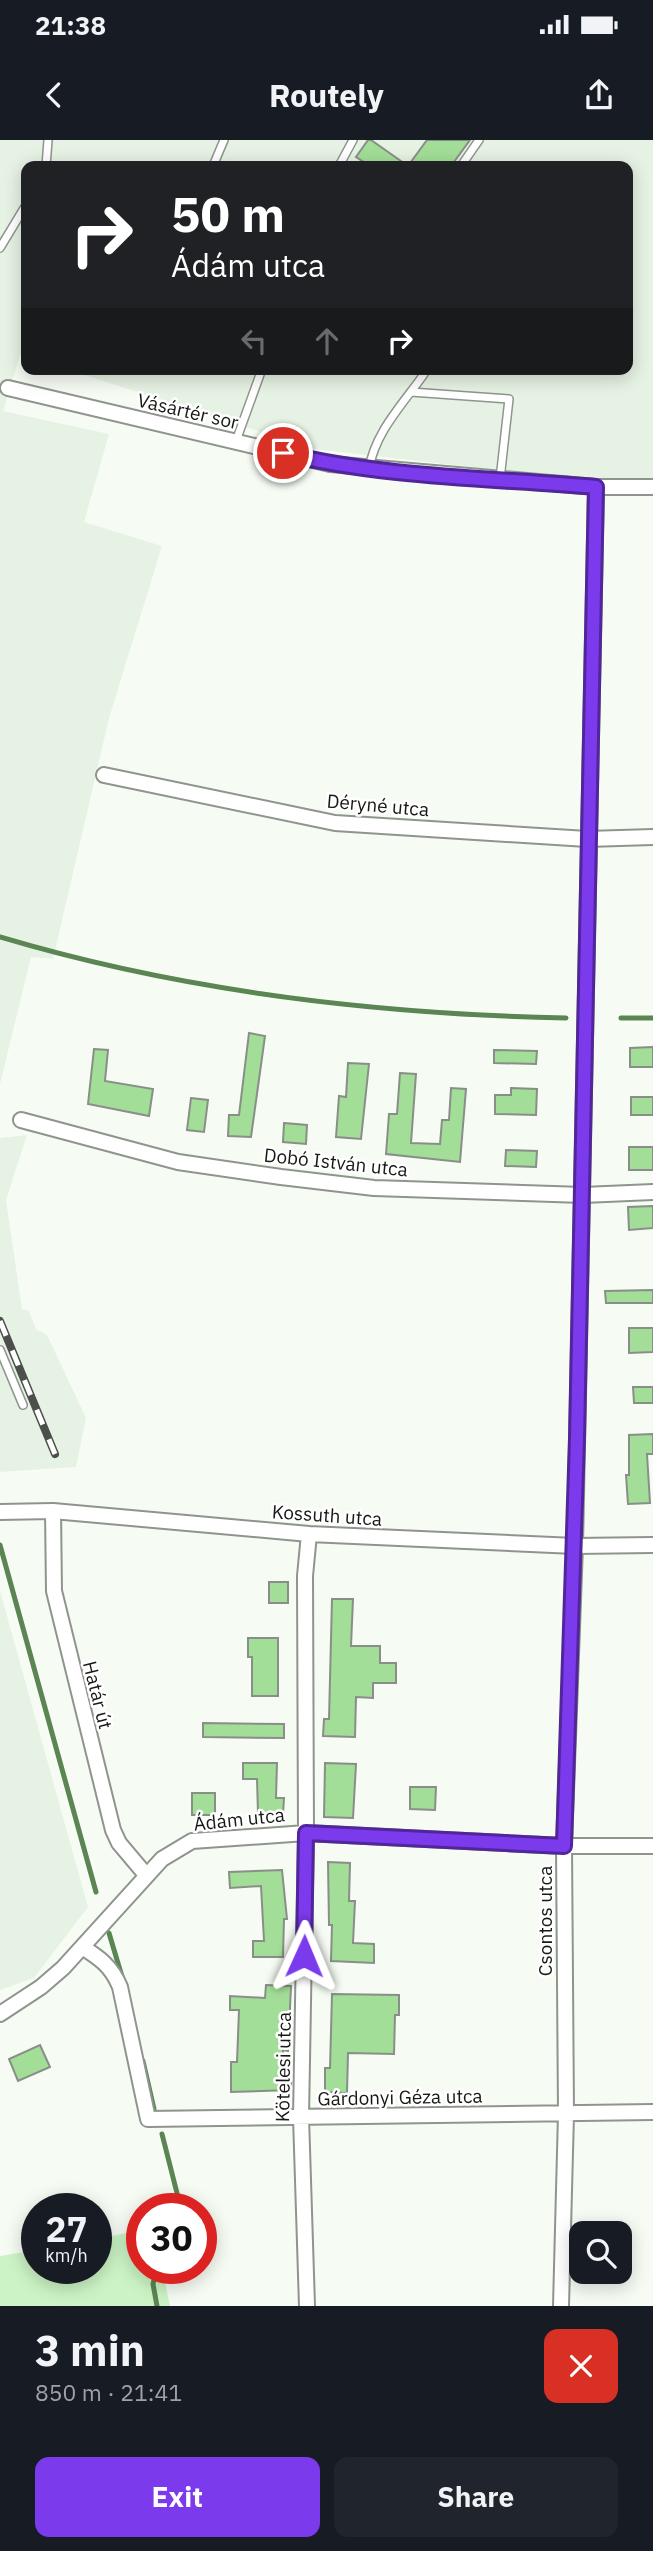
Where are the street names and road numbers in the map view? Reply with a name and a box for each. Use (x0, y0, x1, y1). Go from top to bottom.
street label: Vásártér sor (135, 388, 241, 434)
street label: Déryné utca (326, 789, 430, 821)
street label: Dobó István utca (263, 1143, 409, 1181)
street label: Kossuth utca (271, 1499, 383, 1531)
street label: Határ út (78, 1658, 118, 1732)
street label: Ádám utca (192, 1802, 286, 1836)
street label: Csontos utca (533, 1866, 557, 1976)
street label: Kötelesi utca (270, 2012, 296, 2122)
street label: Gárdonyi Géza utca (317, 2084, 483, 2110)

